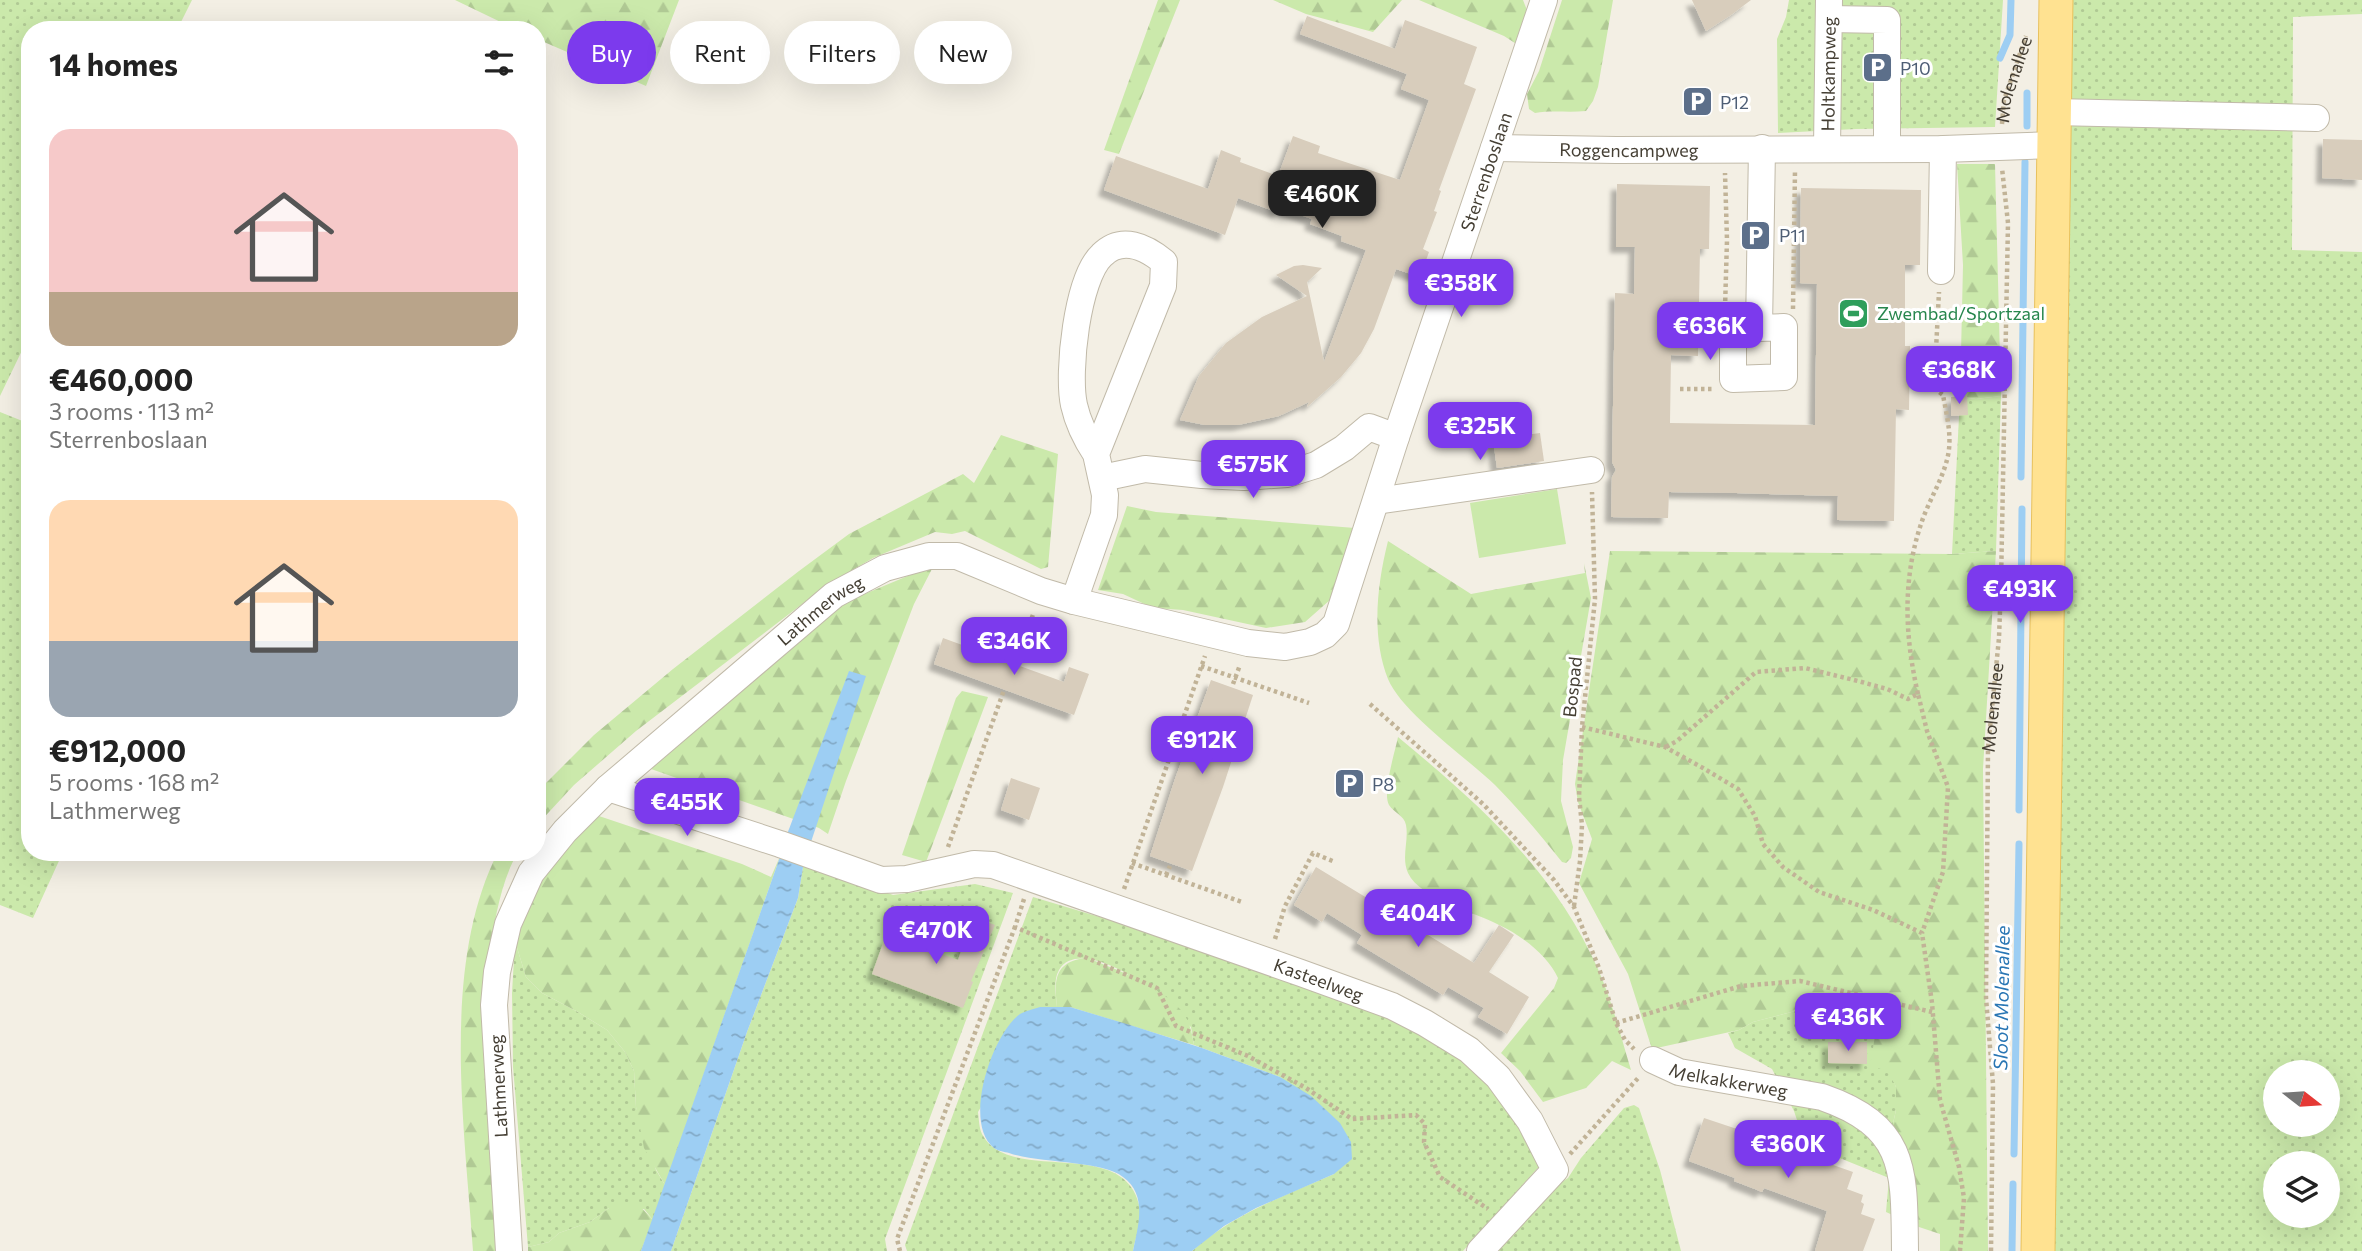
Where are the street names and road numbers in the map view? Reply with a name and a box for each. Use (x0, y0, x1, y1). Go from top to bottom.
street label: Holtkampweg (1816, 16, 1840, 132)
street label: Molenallee (1991, 33, 2036, 124)
street label: Sterrenboslaan (1456, 109, 1516, 234)
street label: Roggencampweg (1559, 138, 1699, 161)
street label: Lathmerweg (773, 570, 867, 650)
street label: Bospad (1558, 656, 1586, 718)
street label: Molenallee (1977, 662, 2007, 753)
street label: Kasteelweg (1271, 953, 1367, 1006)
street label: Lathmerweg (484, 1034, 512, 1138)
street label: Melkakkerweg (1666, 1058, 1790, 1102)

